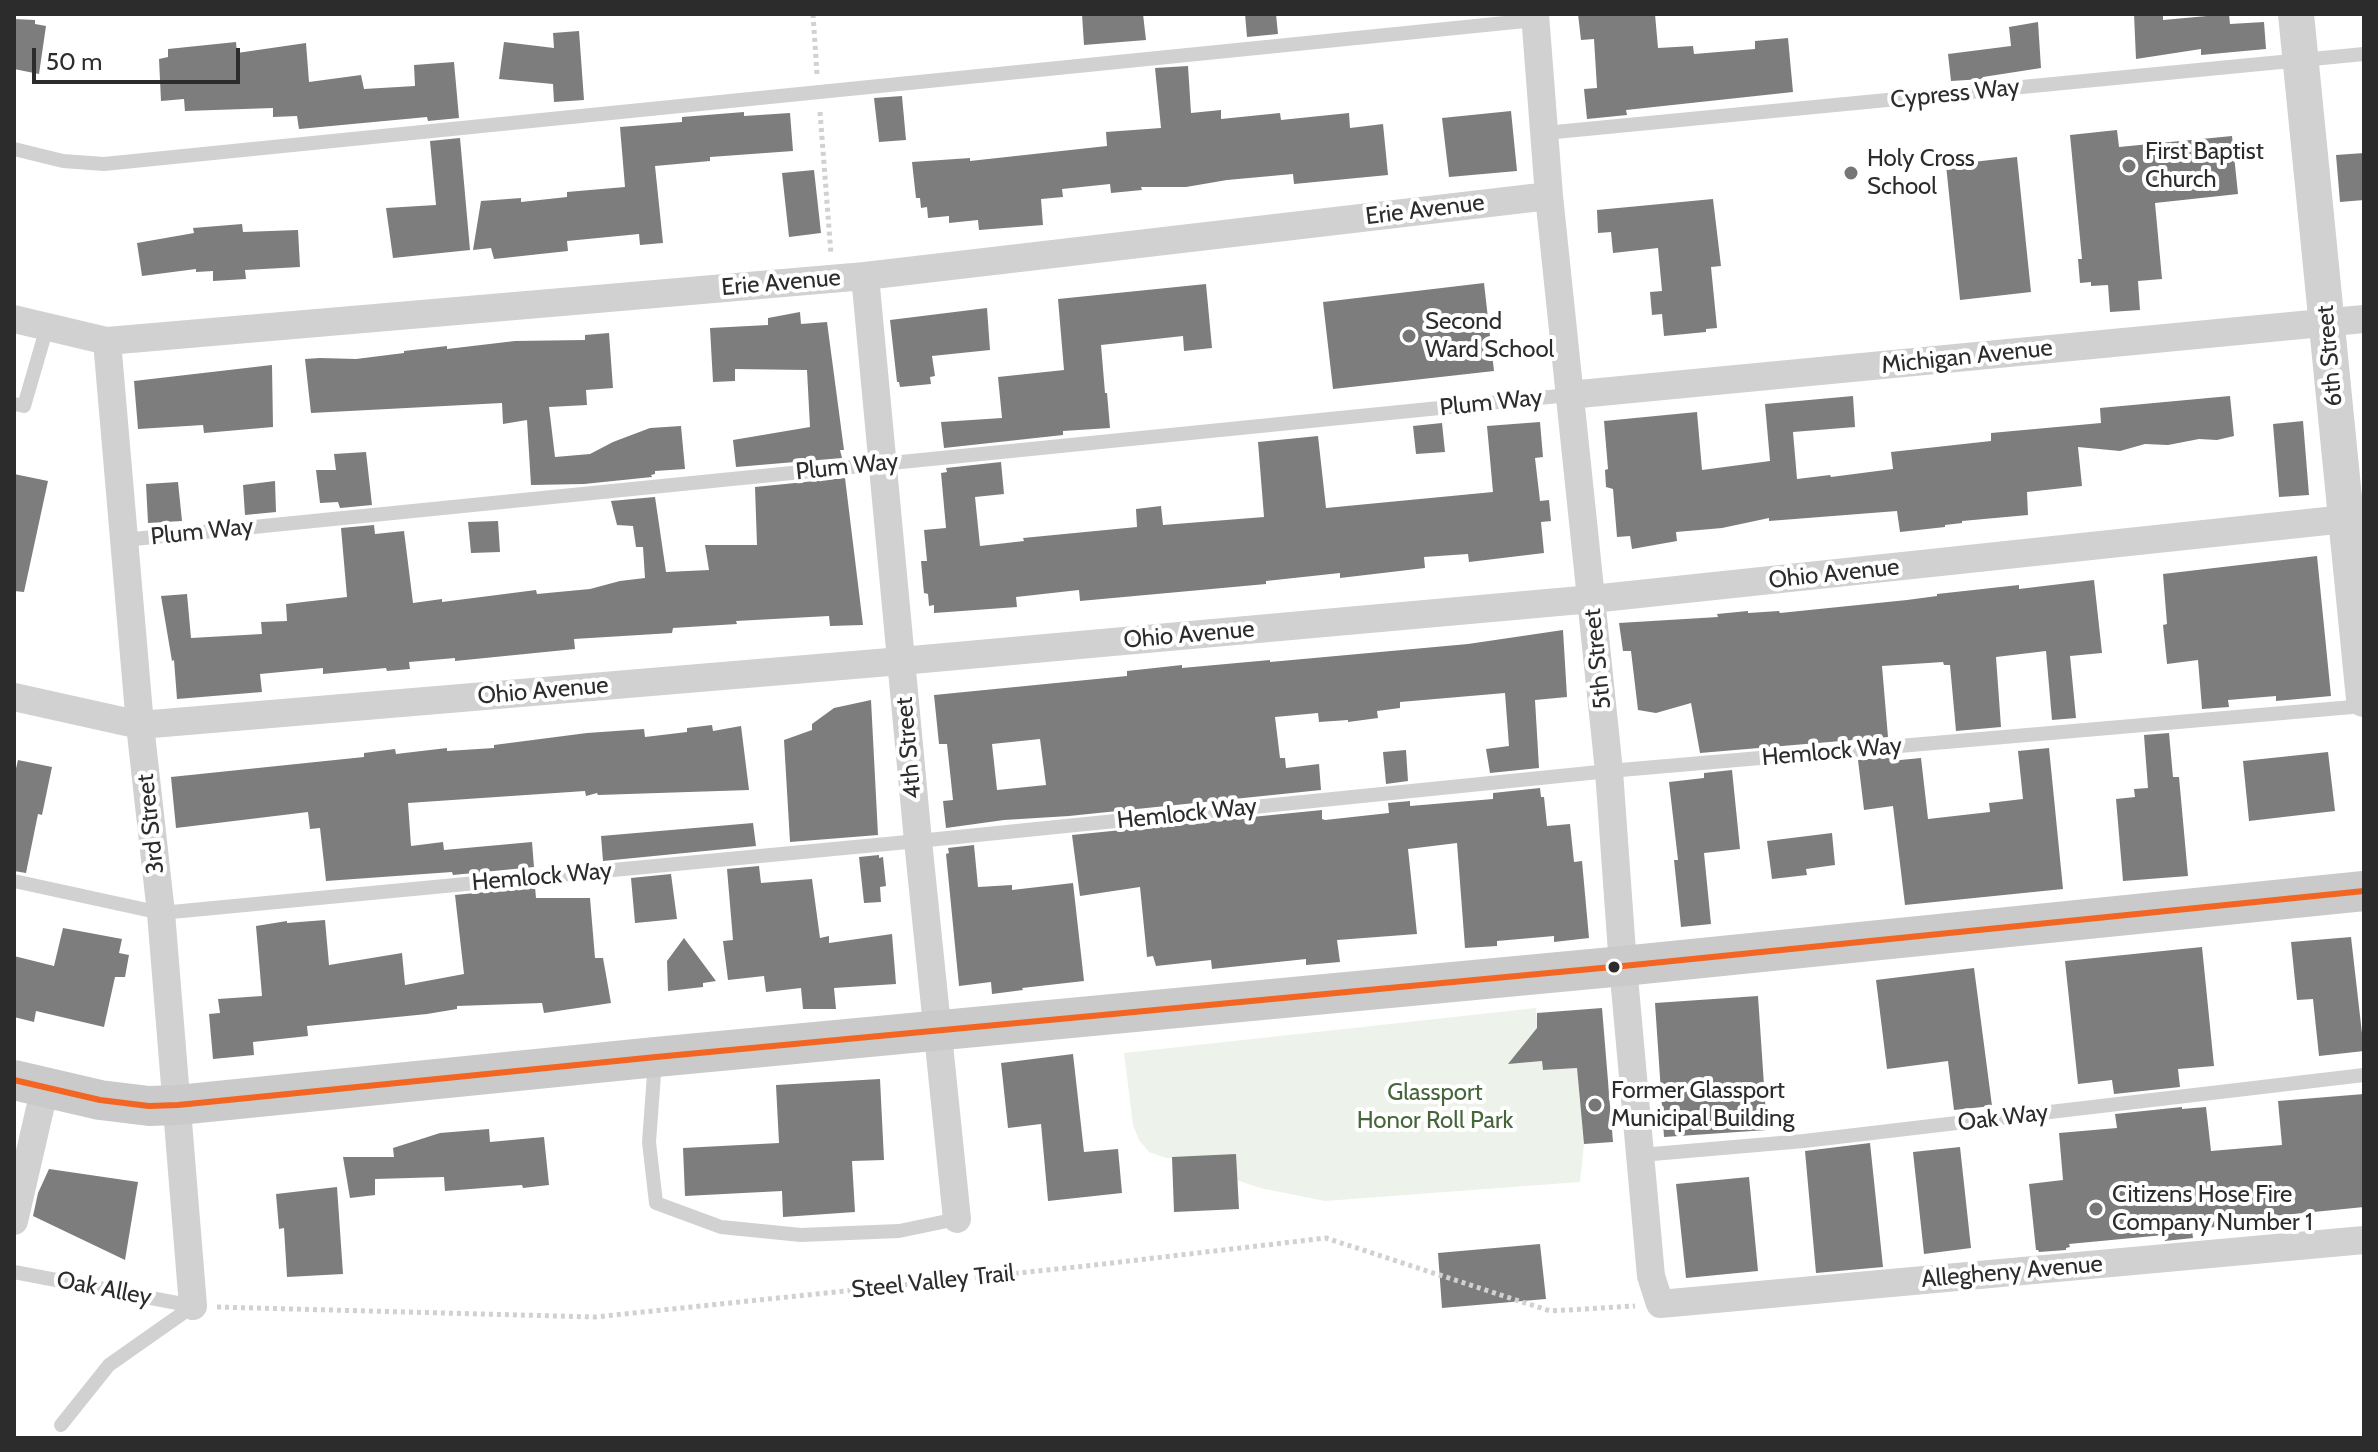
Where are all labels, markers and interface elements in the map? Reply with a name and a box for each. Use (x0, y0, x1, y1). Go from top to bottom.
scale bar (36, 32, 244, 82)
text: 50 m (46, 47, 102, 76)
street label: Cypress Way (1889, 73, 2021, 115)
place label: First Baptist Church (2145, 138, 2264, 194)
place label: Holy Cross School (1867, 145, 1975, 201)
marker: First Baptist Church (2120, 157, 2138, 175)
marker: Holy Cross School (1842, 164, 1860, 182)
street label: Erie Avenue (1364, 188, 1486, 232)
street label: Erie Avenue (720, 263, 842, 303)
street label: 6th Street (2311, 304, 2349, 408)
place label: Second Ward School (1425, 308, 1554, 364)
marker: Second Ward School (1400, 327, 1418, 345)
street label: Michigan Avenue (1880, 334, 2054, 380)
street label: Plum Way (1438, 383, 1544, 423)
street label: Plum Way (794, 447, 900, 487)
street label: Plum Way (149, 512, 255, 552)
street label: Ohio Avenue (1767, 553, 1901, 595)
street label: 5th Street (1578, 607, 1618, 711)
street label: Ohio Avenue (1122, 615, 1256, 655)
street label: Ohio Avenue (476, 671, 610, 711)
street label: 4th Street (890, 696, 928, 800)
street label: Hemlock Way (1761, 732, 1903, 772)
street label: 3rd Street (131, 772, 171, 876)
street label: Hemlock Way (1116, 792, 1258, 836)
street label: Hemlock Way (471, 857, 613, 897)
unlabelled marker (1606, 959, 1622, 975)
place label: Former Glassport Municipal Building (1611, 1077, 1794, 1133)
park label: Glassport Honor Roll Park (1357, 1079, 1513, 1135)
marker: Former Glassport Municipal Building (1586, 1096, 1604, 1114)
street label: Oak Way (1956, 1098, 2050, 1138)
place label: Citizens Hose Fire Company Number 1 (2112, 1181, 2313, 1237)
marker: Citizens Hose Fire Company Number 1 (2087, 1200, 2105, 1218)
street label: Allegheny Avenue (1920, 1250, 2104, 1294)
street label: Steel Valley Trail (850, 1259, 1016, 1305)
street label: Oak Alley (54, 1266, 154, 1312)

